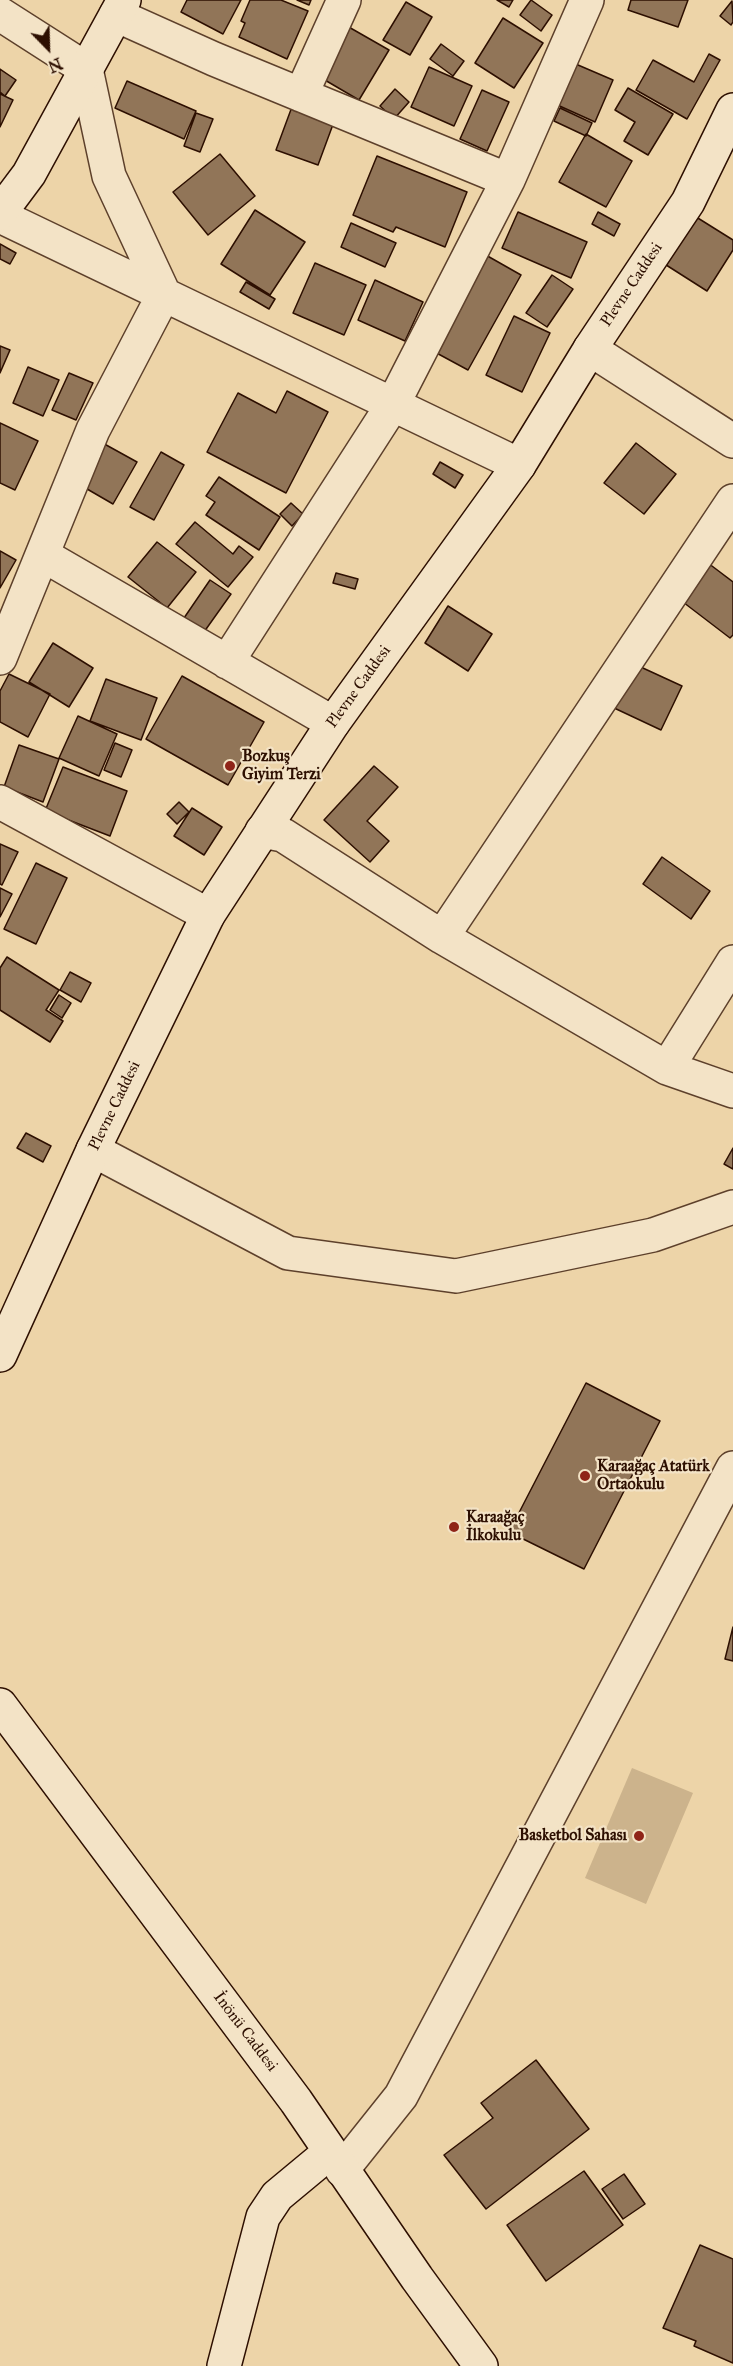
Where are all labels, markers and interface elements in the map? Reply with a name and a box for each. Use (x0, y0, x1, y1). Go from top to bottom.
north arrow (18, 18, 78, 78)
text: N (45, 54, 65, 76)
street label: Plevne Caddesi (597, 239, 667, 331)
street label: Plevne Caddesi (323, 642, 395, 732)
place label: Bozkuş Giyim Terzi (242, 747, 321, 785)
marker: Bozkuş Giyim Terzi (223, 759, 237, 773)
street label: Plevne Caddesi (85, 1058, 145, 1154)
place label: Karaağaç Atatürk Ortaokulu (597, 1457, 710, 1495)
marker: Karaağaç Atatürk Ortaokulu (578, 1469, 592, 1483)
place label: Karaağaç İlkokulu (466, 1508, 525, 1546)
marker: Karaağaç İlkokulu (447, 1520, 461, 1534)
place label: Basketbol Sahası (519, 1826, 627, 1846)
marker: Basketbol Sahası (632, 1829, 646, 1843)
street label: İnönü Caddesi (209, 1988, 281, 2076)

